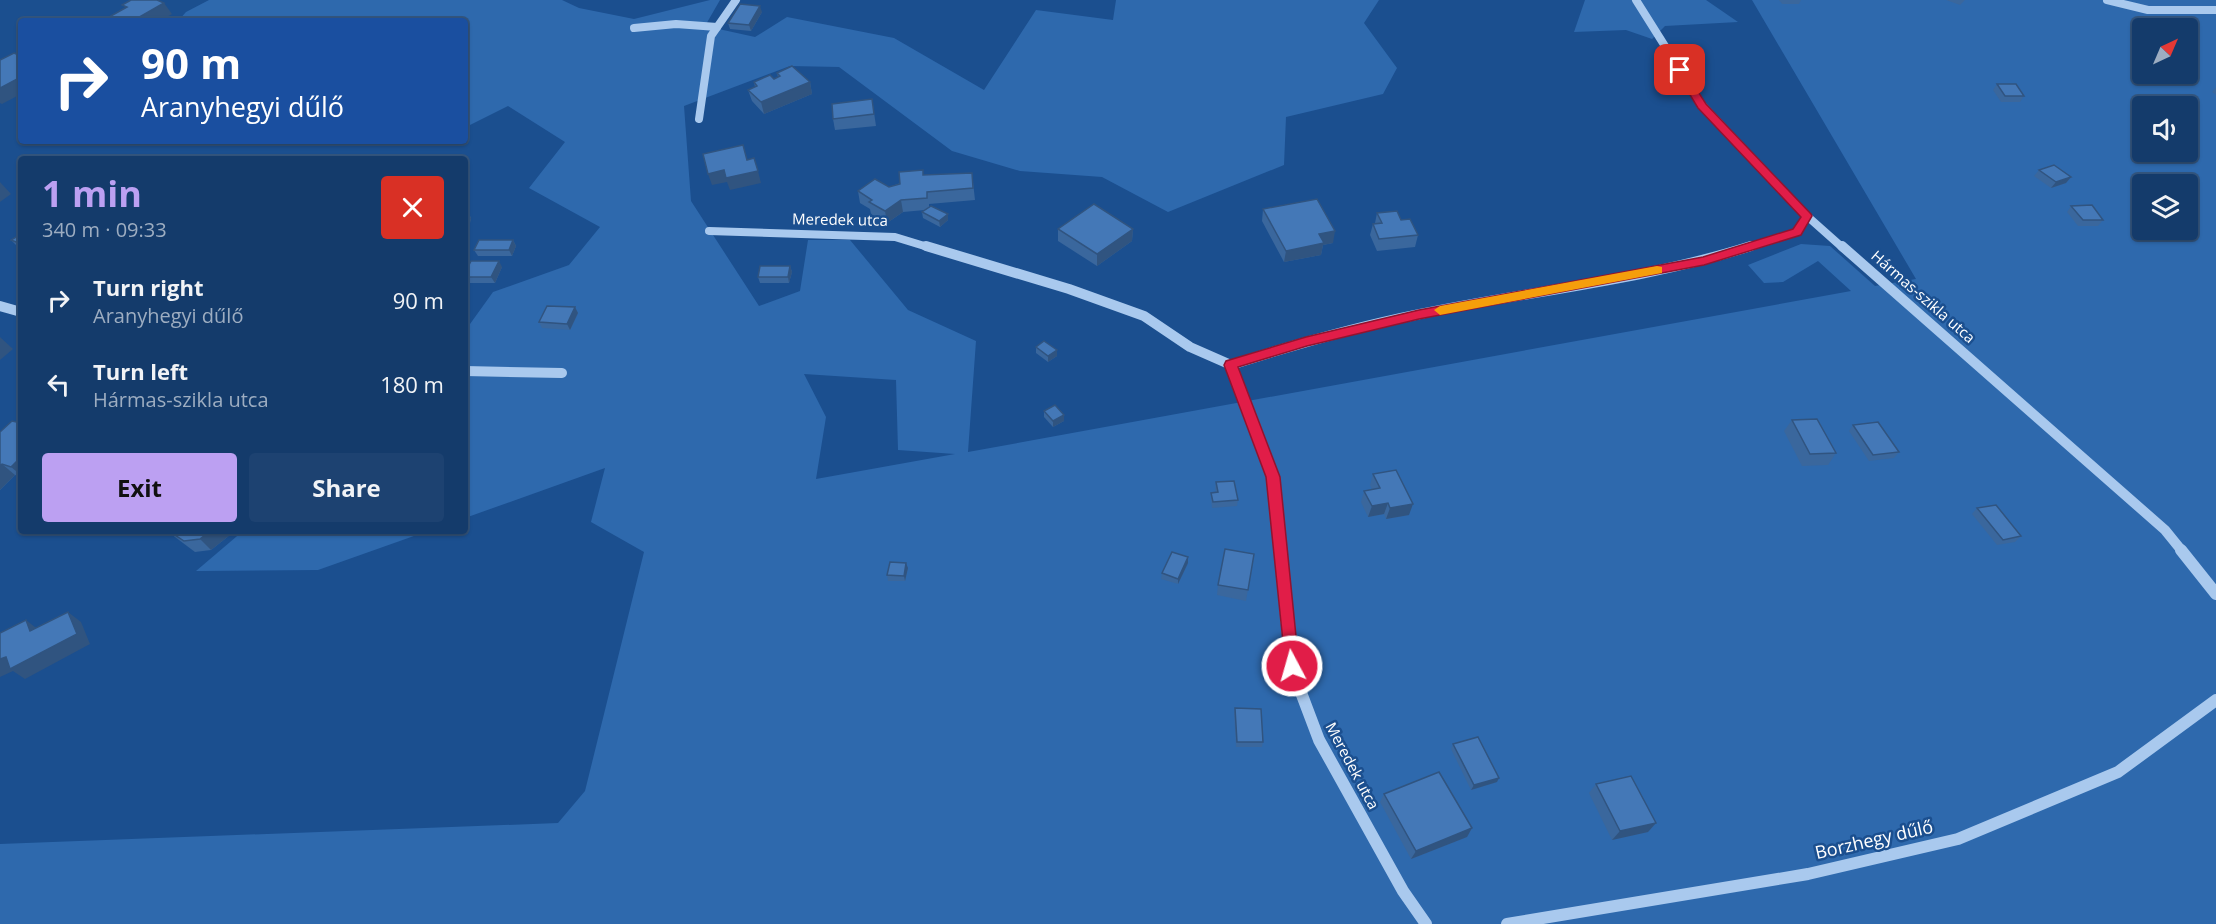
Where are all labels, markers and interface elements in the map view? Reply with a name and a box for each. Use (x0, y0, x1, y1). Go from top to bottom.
north arrow (2132, 18, 2198, 84)
map controls (2132, 18, 2198, 240)
text: 90 m (141, 34, 241, 91)
icon: right (42, 42, 120, 120)
pin (1654, 44, 1705, 95)
icon: arrive (1663, 53, 1696, 86)
text: Aranyhegyi dűlő (141, 88, 344, 125)
button: sound (2132, 96, 2198, 162)
text: 1 min (42, 169, 142, 218)
button: layers (2132, 174, 2198, 240)
button: close (381, 176, 444, 239)
street label: Meredek utca (792, 208, 888, 230)
text: 340 m · 09:33 (42, 216, 167, 243)
street label: Hármas-szikla utca (1867, 246, 1980, 347)
text: Turn right (93, 272, 204, 302)
icon: right (42, 284, 75, 317)
text: 90 m (393, 285, 444, 315)
text: Aranyhegyi dűlő (93, 302, 243, 329)
text: Turn left (93, 356, 188, 386)
icon: left (42, 368, 75, 401)
text: 180 m (380, 369, 444, 399)
text: Hármas-szikla utca (93, 386, 269, 413)
button: Exit (42, 453, 237, 522)
button: Share (249, 453, 444, 522)
position arrow (1260, 634, 1324, 698)
street label: Meredek utca (1322, 718, 1384, 813)
street label: Borzhegy dűlő (1812, 814, 1935, 864)

